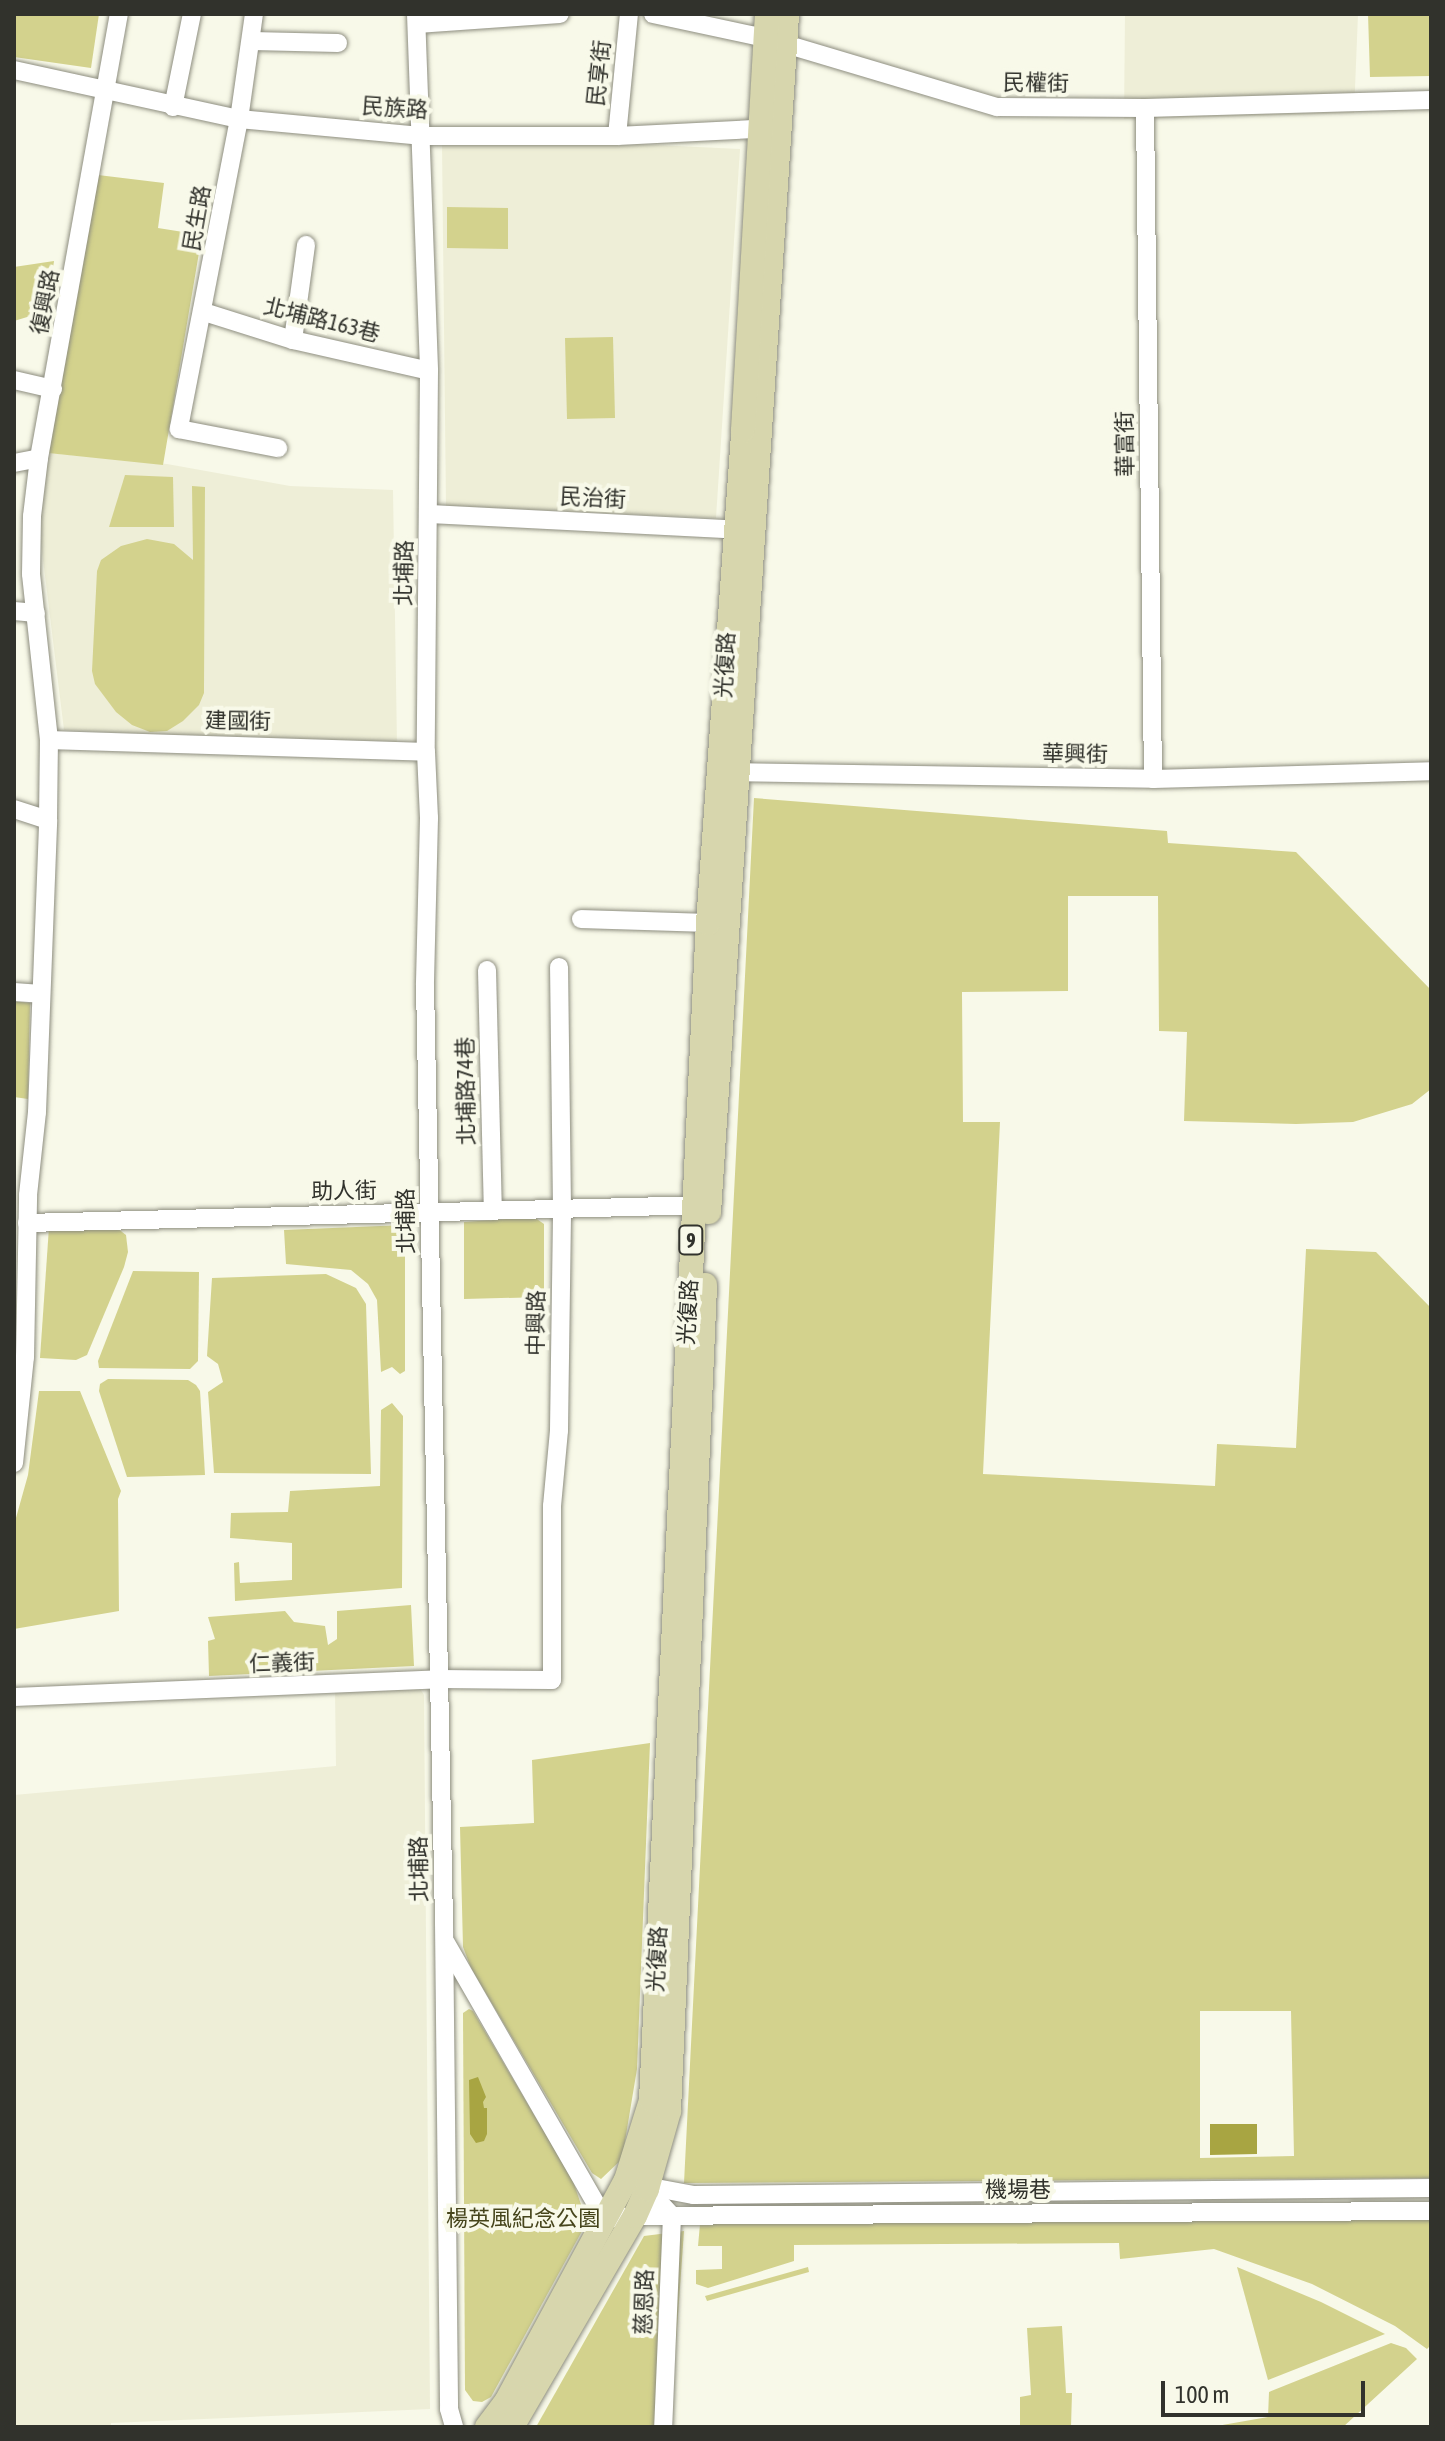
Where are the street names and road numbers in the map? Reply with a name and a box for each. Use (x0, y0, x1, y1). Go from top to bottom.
street label: 民享街 (582, 39, 616, 107)
street label: 民權街 (1003, 69, 1069, 97)
street label: 民族路 (361, 93, 429, 123)
street label: 民生路 (178, 183, 216, 253)
street label: 復興路 (26, 267, 64, 337)
street label: 北埔路163巷 (261, 293, 383, 347)
street label: 華富街 (1111, 411, 1139, 477)
street label: 民治街 (559, 483, 627, 513)
street label: 北埔路 (390, 540, 418, 606)
street label: 光復路 (710, 631, 740, 699)
street label: 建國街 (205, 707, 271, 735)
street label: 華興街 (1042, 740, 1108, 768)
street label: 北埔路74巷 (452, 1036, 480, 1146)
street label: 助人街 (311, 1177, 377, 1205)
street label: 北埔路 (392, 1188, 420, 1254)
road number: 9 (677, 1224, 705, 1256)
street label: 光復路 (673, 1278, 703, 1346)
street label: 中興路 (522, 1290, 550, 1356)
street label: 仁義街 (249, 1649, 315, 1677)
street label: 北埔路 (405, 1836, 433, 1902)
street label: 光復路 (642, 1925, 672, 1993)
street label: 機場巷 (985, 2177, 1051, 2203)
street label: 慈恩路 (630, 2269, 658, 2335)

